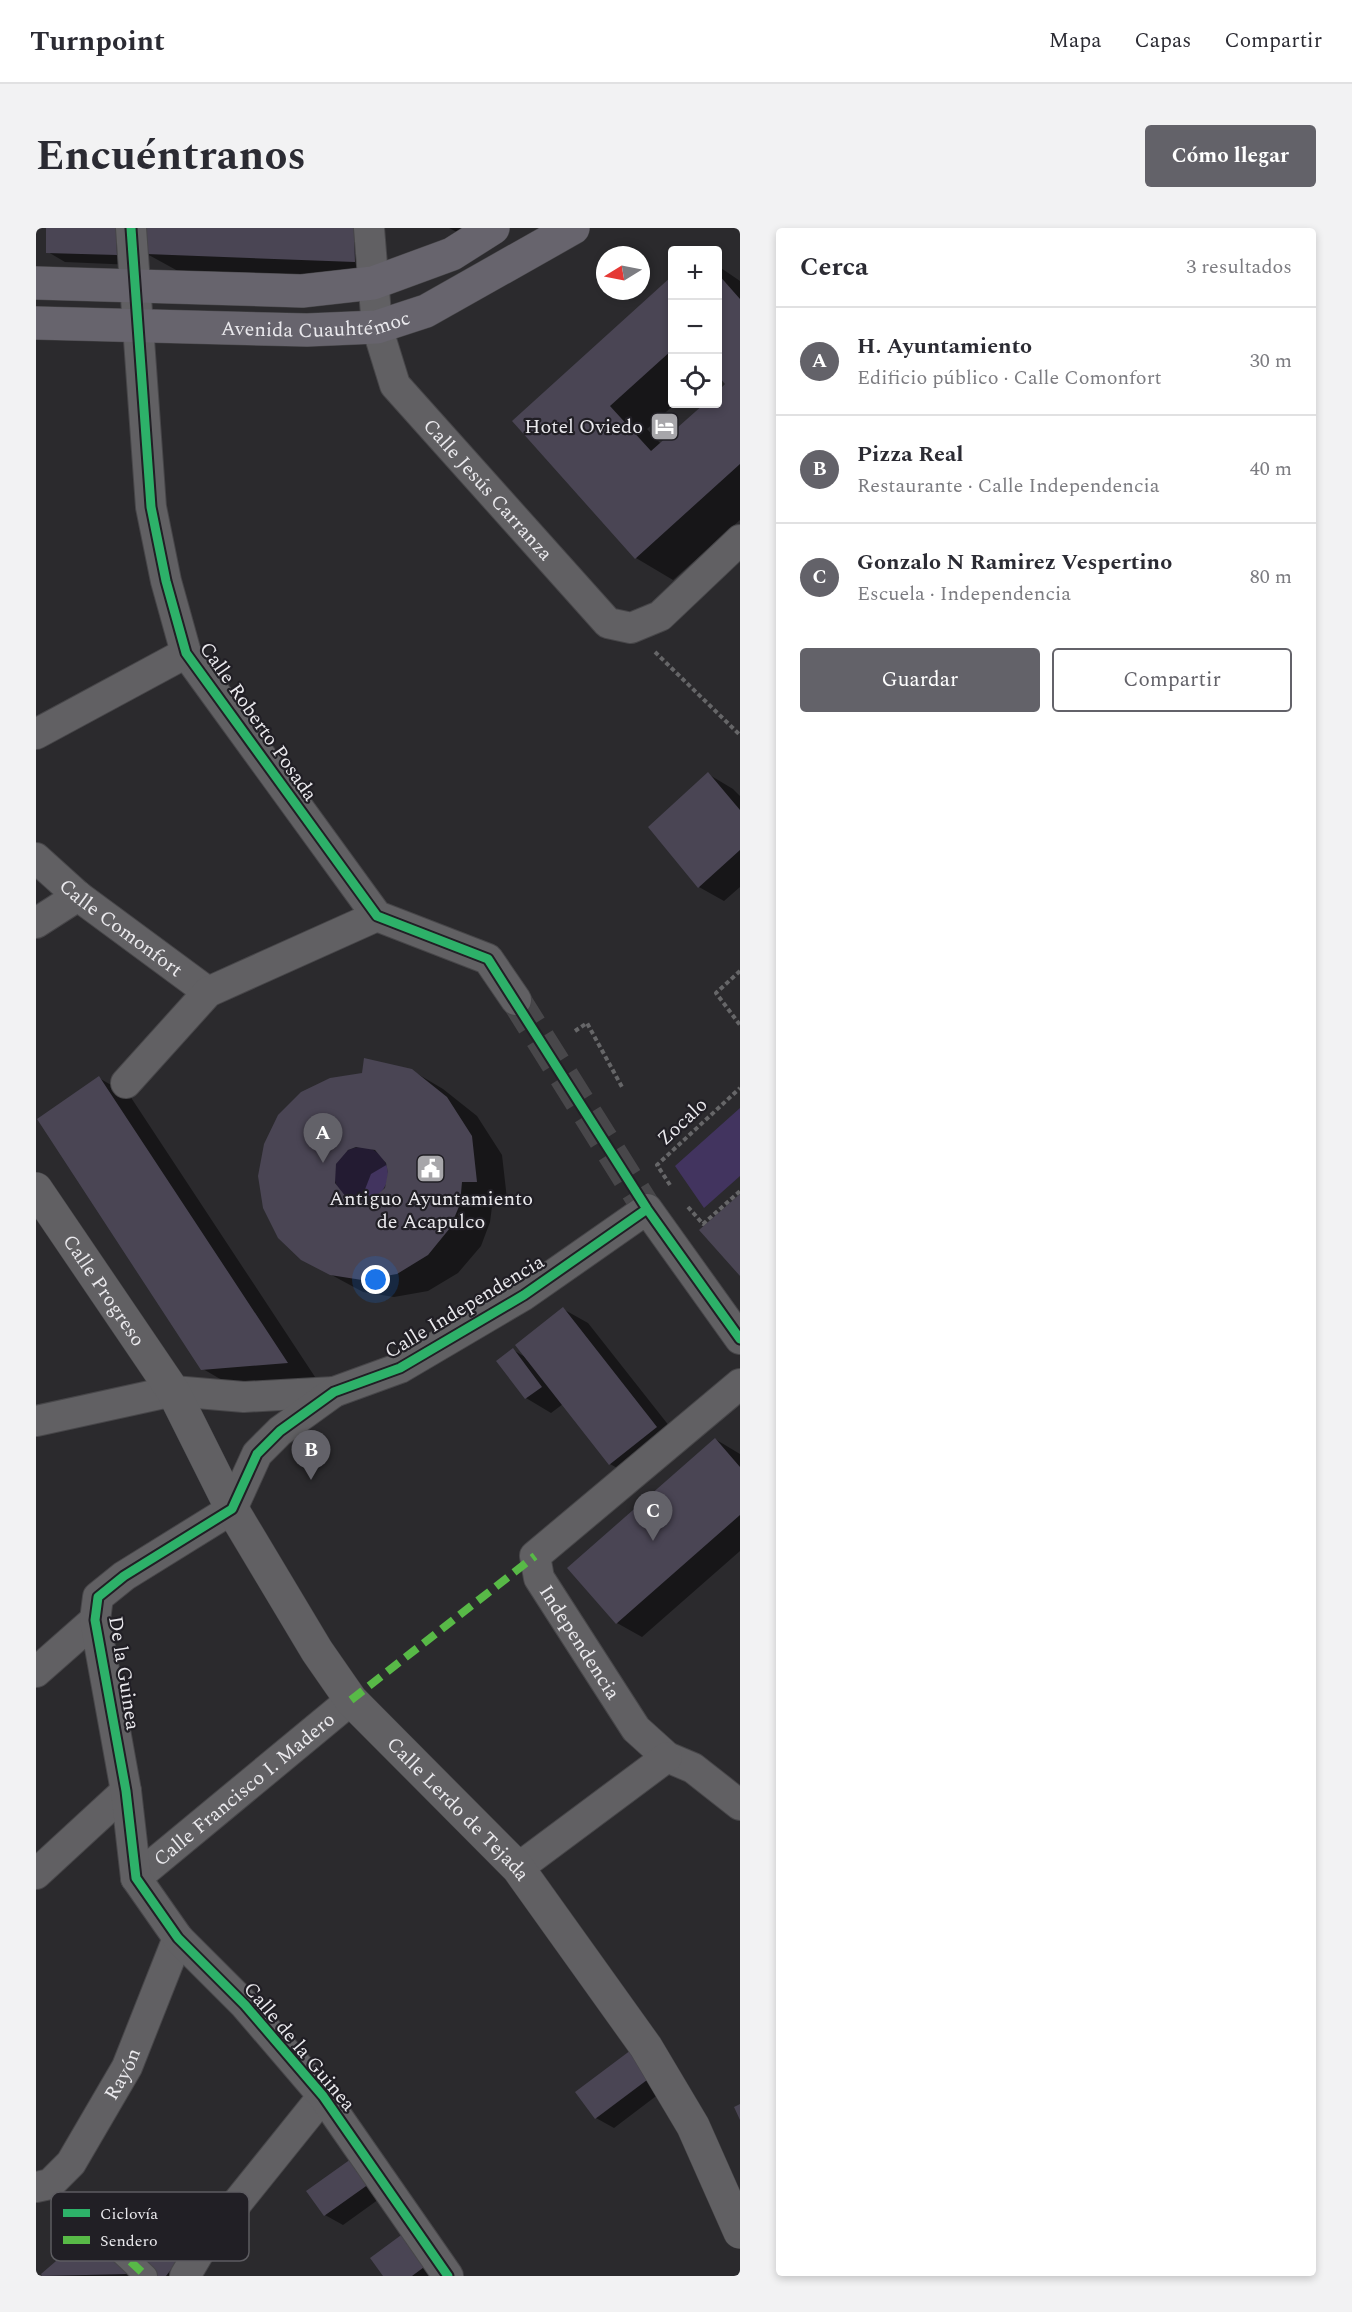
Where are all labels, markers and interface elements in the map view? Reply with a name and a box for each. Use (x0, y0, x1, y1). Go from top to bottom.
text: Turnpoint (30, 20, 165, 63)
text: Mapa (1049, 25, 1102, 57)
text: Capas (1135, 25, 1191, 57)
text: Compartir (1224, 25, 1322, 57)
text: Encuéntranos (36, 125, 306, 188)
button: Cómo llegar (1145, 125, 1316, 187)
north arrow (596, 246, 650, 300)
map controls (668, 246, 722, 408)
button: + (668, 246, 722, 300)
text: Cerca (800, 247, 868, 287)
text: 3 resultados (1186, 252, 1292, 282)
button: − (668, 300, 722, 354)
street label: Avenida Cuauhtémoc (220, 303, 414, 346)
text: H. Ayuntamiento (857, 330, 1032, 363)
text: A (812, 346, 827, 376)
text: 30 m (1250, 346, 1292, 376)
button: locate (668, 354, 722, 408)
text: Edificio público · Calle Comonfort (857, 363, 1162, 393)
hotel icon: Hotel Oviedo (648, 410, 680, 442)
street label: Calle Jesús Carranza (416, 412, 560, 568)
place label: Hotel Oviedo (524, 412, 643, 442)
text: Pizza Real (857, 438, 963, 471)
text: B (812, 454, 827, 484)
text: 40 m (1250, 454, 1292, 484)
text: Restaurante · Calle Independencia (857, 471, 1160, 501)
text: Gonzalo N Ramirez Vespertino (857, 546, 1172, 579)
text: C (812, 562, 827, 592)
text: 80 m (1250, 562, 1292, 592)
text: Escuela · Independencia (857, 579, 1071, 609)
street label: Calle Roberto Posada (192, 636, 325, 808)
button: Guardar (800, 648, 1040, 712)
button: Compartir (1052, 648, 1292, 712)
street label: Calle Comonfort (52, 872, 189, 985)
street label: Zocalo (651, 1091, 715, 1153)
pin: A (304, 1114, 342, 1163)
public building icon: Antiguo Ayuntamiento de Acapulco (415, 1152, 447, 1184)
place label: Antiguo Ayuntamiento de Acapulco (329, 1184, 533, 1237)
street label: Calle Progreso (55, 1228, 153, 1353)
street label: Calle Independencia (379, 1247, 550, 1367)
your location (361, 1265, 390, 1294)
pin: B (292, 1430, 330, 1480)
pin: C (634, 1492, 672, 1541)
street label: Independencia (531, 1579, 627, 1706)
street label: De la Guinea (100, 1614, 148, 1732)
street label: Calle Francisco I. Madero (147, 1705, 342, 1874)
street label: Calle Lerdo de Tejada (379, 1730, 537, 1888)
street label: Calle de la Guinea (236, 1975, 363, 2118)
street label: Rayón (97, 2044, 149, 2106)
legend (51, 2192, 249, 2261)
text: Ciclovía (100, 2202, 158, 2226)
text: Sendero (100, 2229, 158, 2253)

